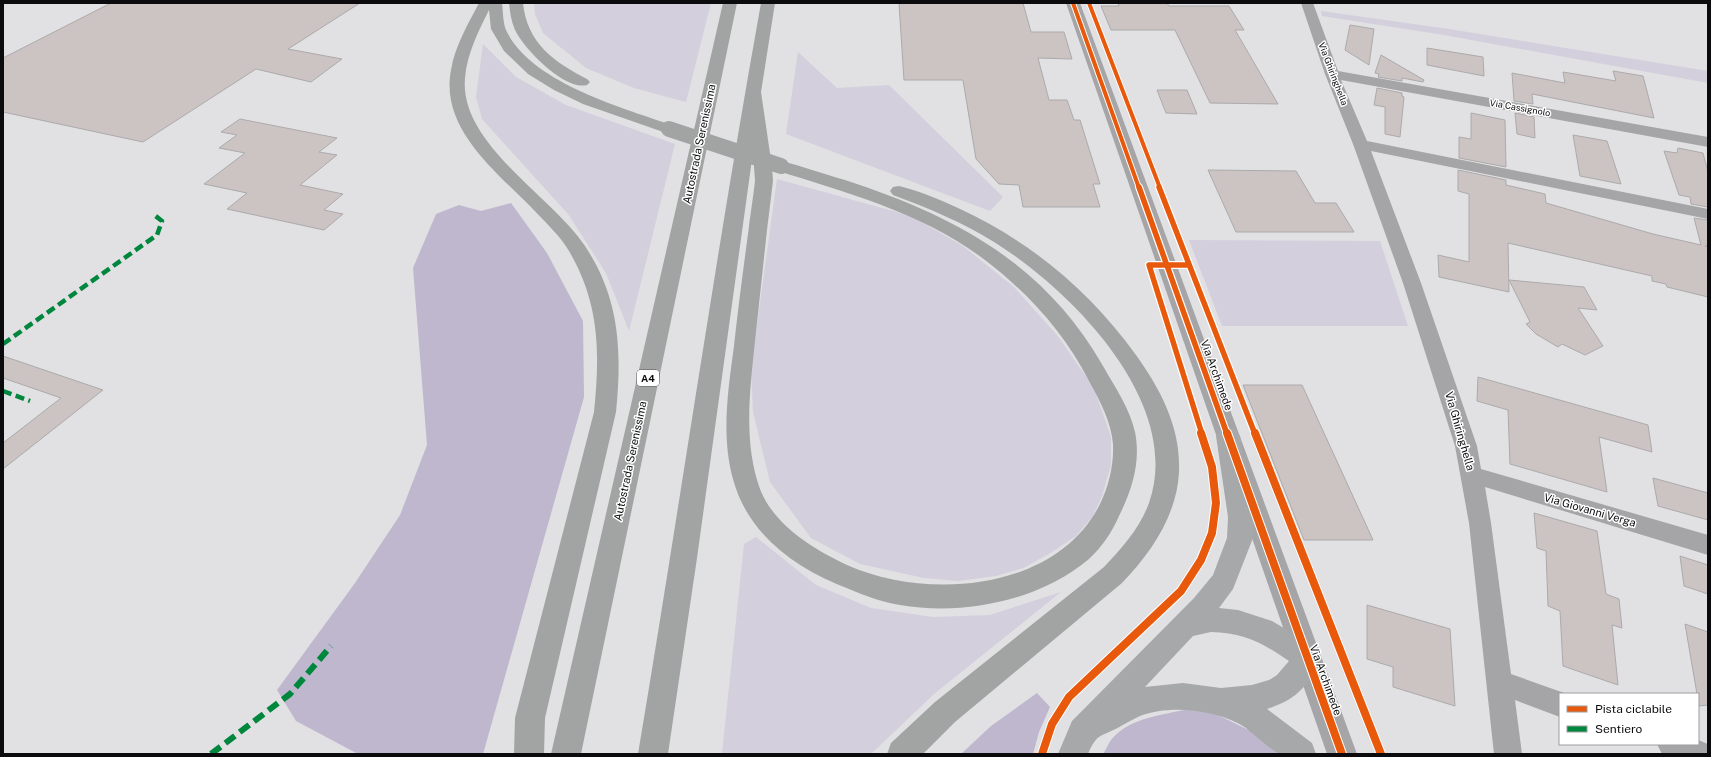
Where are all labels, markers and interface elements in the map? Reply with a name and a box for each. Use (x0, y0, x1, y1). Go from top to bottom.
street label: Via Ghiringhella (1316, 41, 1351, 107)
street label: Autostrada Serenissima (680, 83, 718, 205)
street label: Via Cassignolo (1489, 97, 1551, 118)
street label: Via Archimede (1199, 338, 1235, 412)
road number: A4 (637, 370, 659, 386)
street label: Via Ghiringhella (1443, 390, 1477, 472)
street label: Autostrada Serenissima (611, 400, 649, 522)
street label: Via Giovanni Verga (1543, 491, 1637, 529)
street label: Via Archimede (1308, 643, 1344, 717)
legend (1559, 693, 1699, 745)
text: Pista ciclabile (1595, 702, 1672, 716)
text: Sentiero (1595, 722, 1643, 736)

